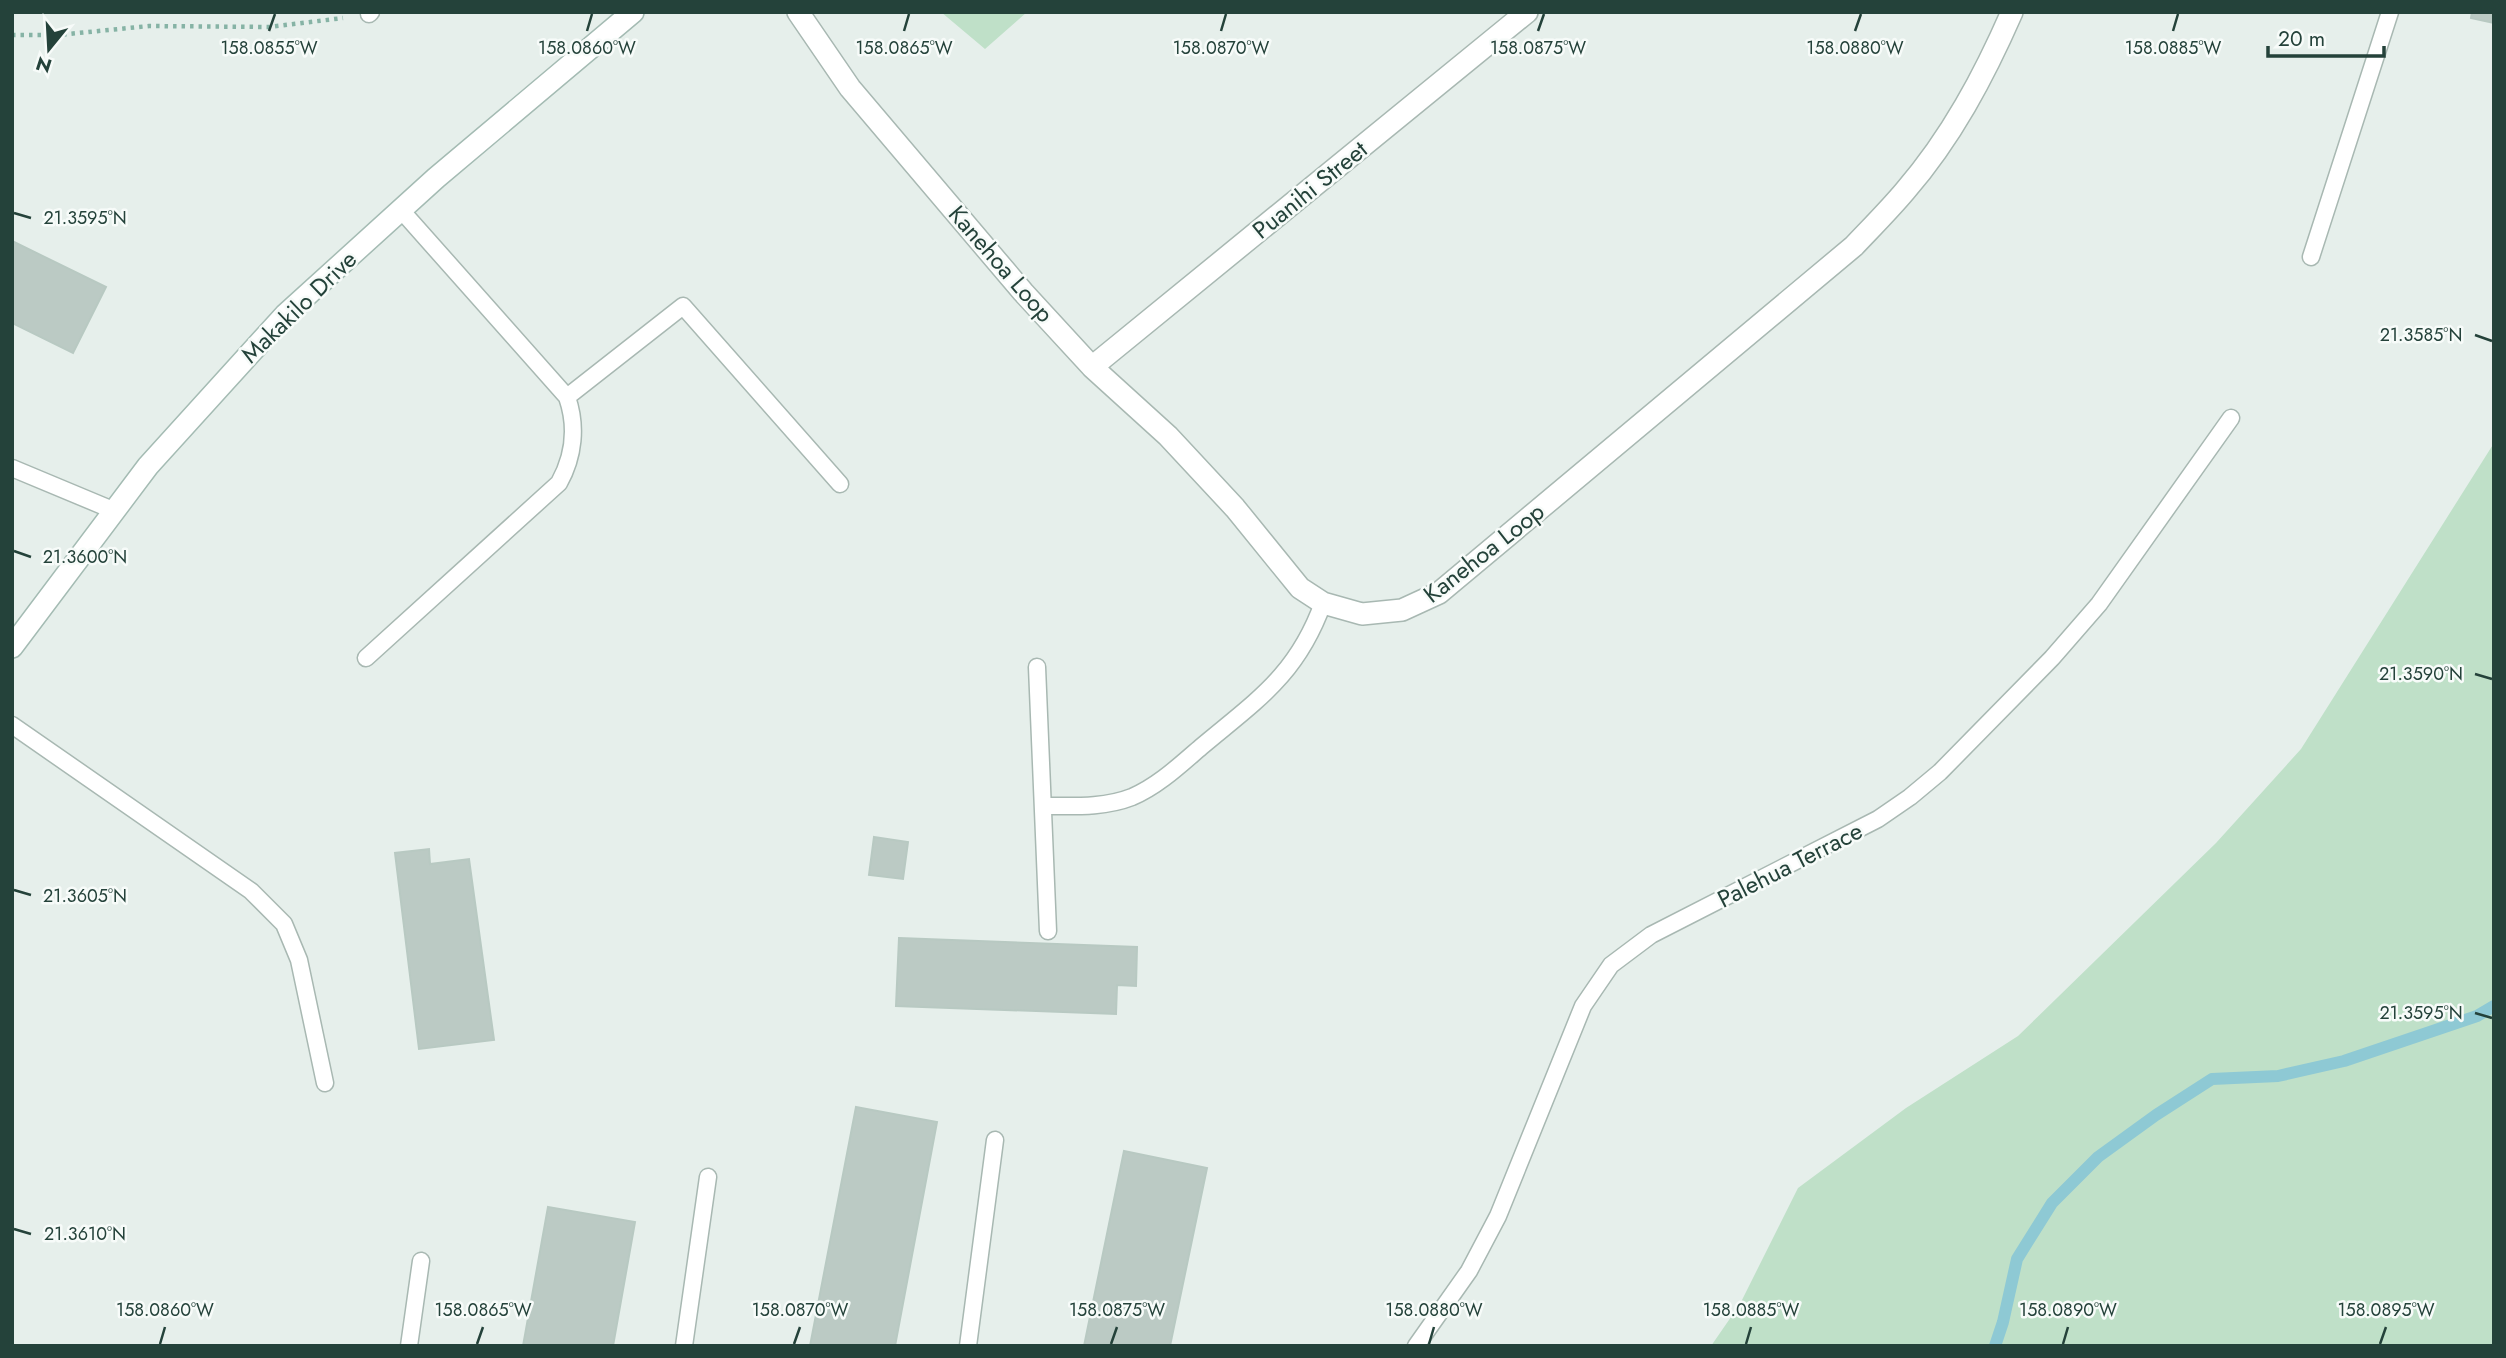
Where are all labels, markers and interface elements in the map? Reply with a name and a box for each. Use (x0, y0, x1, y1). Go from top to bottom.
north arrow (14, 14, 84, 84)
scale bar (2268, 14, 2384, 58)
text: 20 m (2278, 24, 2325, 54)
text: 158.0855°W (221, 35, 318, 61)
text: 158.0860°W (538, 35, 636, 61)
text: 158.0865°W (855, 35, 953, 61)
text: 158.0870°W (1173, 35, 1269, 61)
text: 158.0875°W (1490, 35, 1586, 61)
text: 158.0880°W (1806, 35, 1904, 61)
text: 158.0885°W (2125, 35, 2221, 61)
text: N (33, 50, 55, 80)
street label: Puanihi Street (1245, 132, 1375, 247)
street label: Kanehoa Loop (941, 197, 1062, 330)
text: 21.3595°N (43, 205, 127, 231)
street label: Makakilo Drive (233, 242, 364, 371)
text: 21.3585°N (2380, 322, 2462, 348)
street label: Kanehoa Loop (1416, 494, 1552, 611)
text: 21.3600°N (43, 544, 127, 570)
text: 21.3590°N (2379, 661, 2463, 687)
street label: Palehua Terrace (1711, 813, 1868, 916)
text: 21.3605°N (43, 883, 127, 909)
text: 21.3595°N (2379, 1000, 2463, 1026)
text: 21.3610°N (44, 1221, 126, 1247)
text: 158.0860°W (116, 1297, 214, 1323)
text: 158.0865°W (434, 1297, 532, 1323)
text: 158.0870°W (752, 1297, 848, 1323)
text: 158.0875°W (1069, 1297, 1165, 1323)
text: 158.0880°W (1385, 1297, 1483, 1323)
text: 158.0885°W (1703, 1297, 1799, 1323)
text: 158.0890°W (2019, 1297, 2117, 1323)
text: 158.0895°W (2337, 1297, 2435, 1323)

